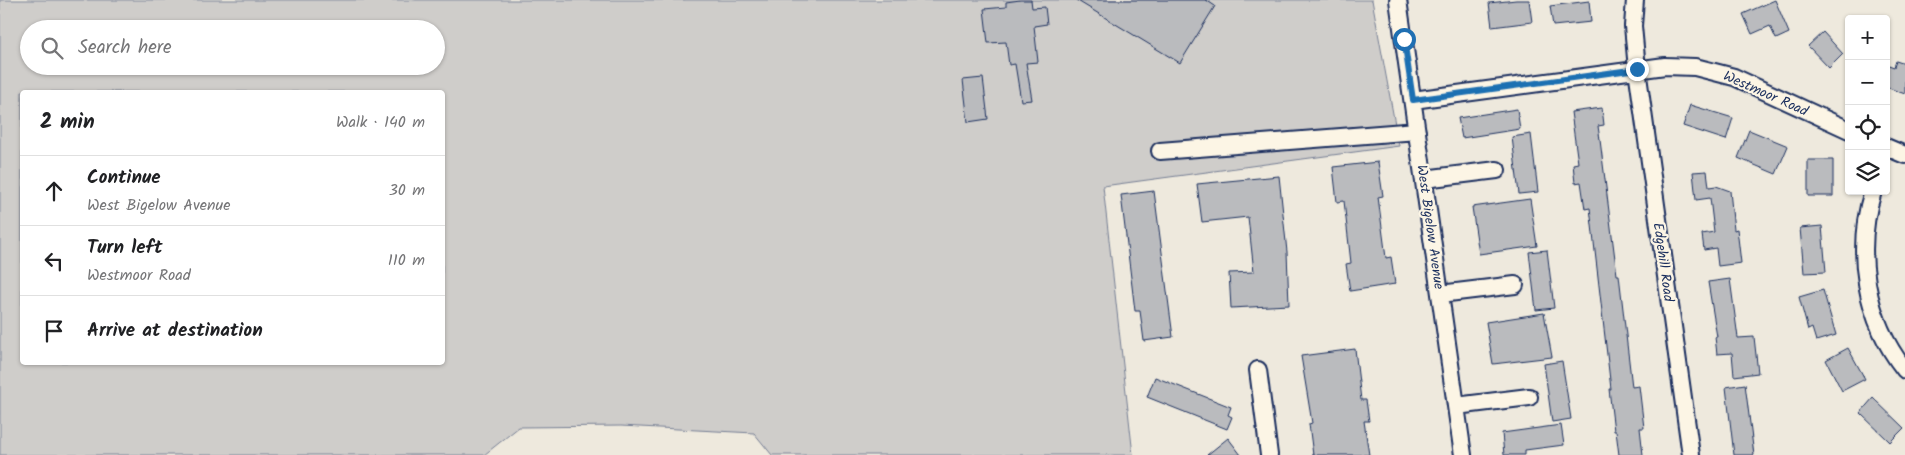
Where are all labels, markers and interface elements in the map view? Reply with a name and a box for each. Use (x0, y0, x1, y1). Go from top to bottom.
map controls (1845, 15, 1890, 195)
button: + (1845, 15, 1890, 60)
search box (20, 20, 445, 75)
route start (1393, 28, 1416, 51)
text: Search here (78, 33, 172, 63)
icon: search (38, 34, 66, 62)
route end (1626, 58, 1649, 81)
button: − (1845, 60, 1890, 105)
street label: Westmoor Road (1720, 65, 1812, 123)
button: locate (1845, 105, 1890, 150)
text: 2 min (40, 106, 95, 139)
text: Walk · 140 m (336, 110, 425, 135)
button: layers (1845, 150, 1890, 195)
text: Continue (87, 163, 160, 193)
street label: West Bigelow Avenue (1410, 163, 1450, 291)
icon: ahead (40, 177, 68, 205)
text: 30 m (389, 178, 425, 203)
text: West Bigelow Avenue (87, 193, 230, 218)
street label: Edgehill Road (1647, 221, 1680, 304)
text: Turn left (87, 233, 162, 263)
icon: left (40, 247, 68, 275)
text: 110 m (388, 248, 425, 273)
text: Westmoor Road (87, 263, 191, 288)
text: Arrive at destination (87, 316, 263, 346)
icon: arrive (40, 317, 68, 345)

